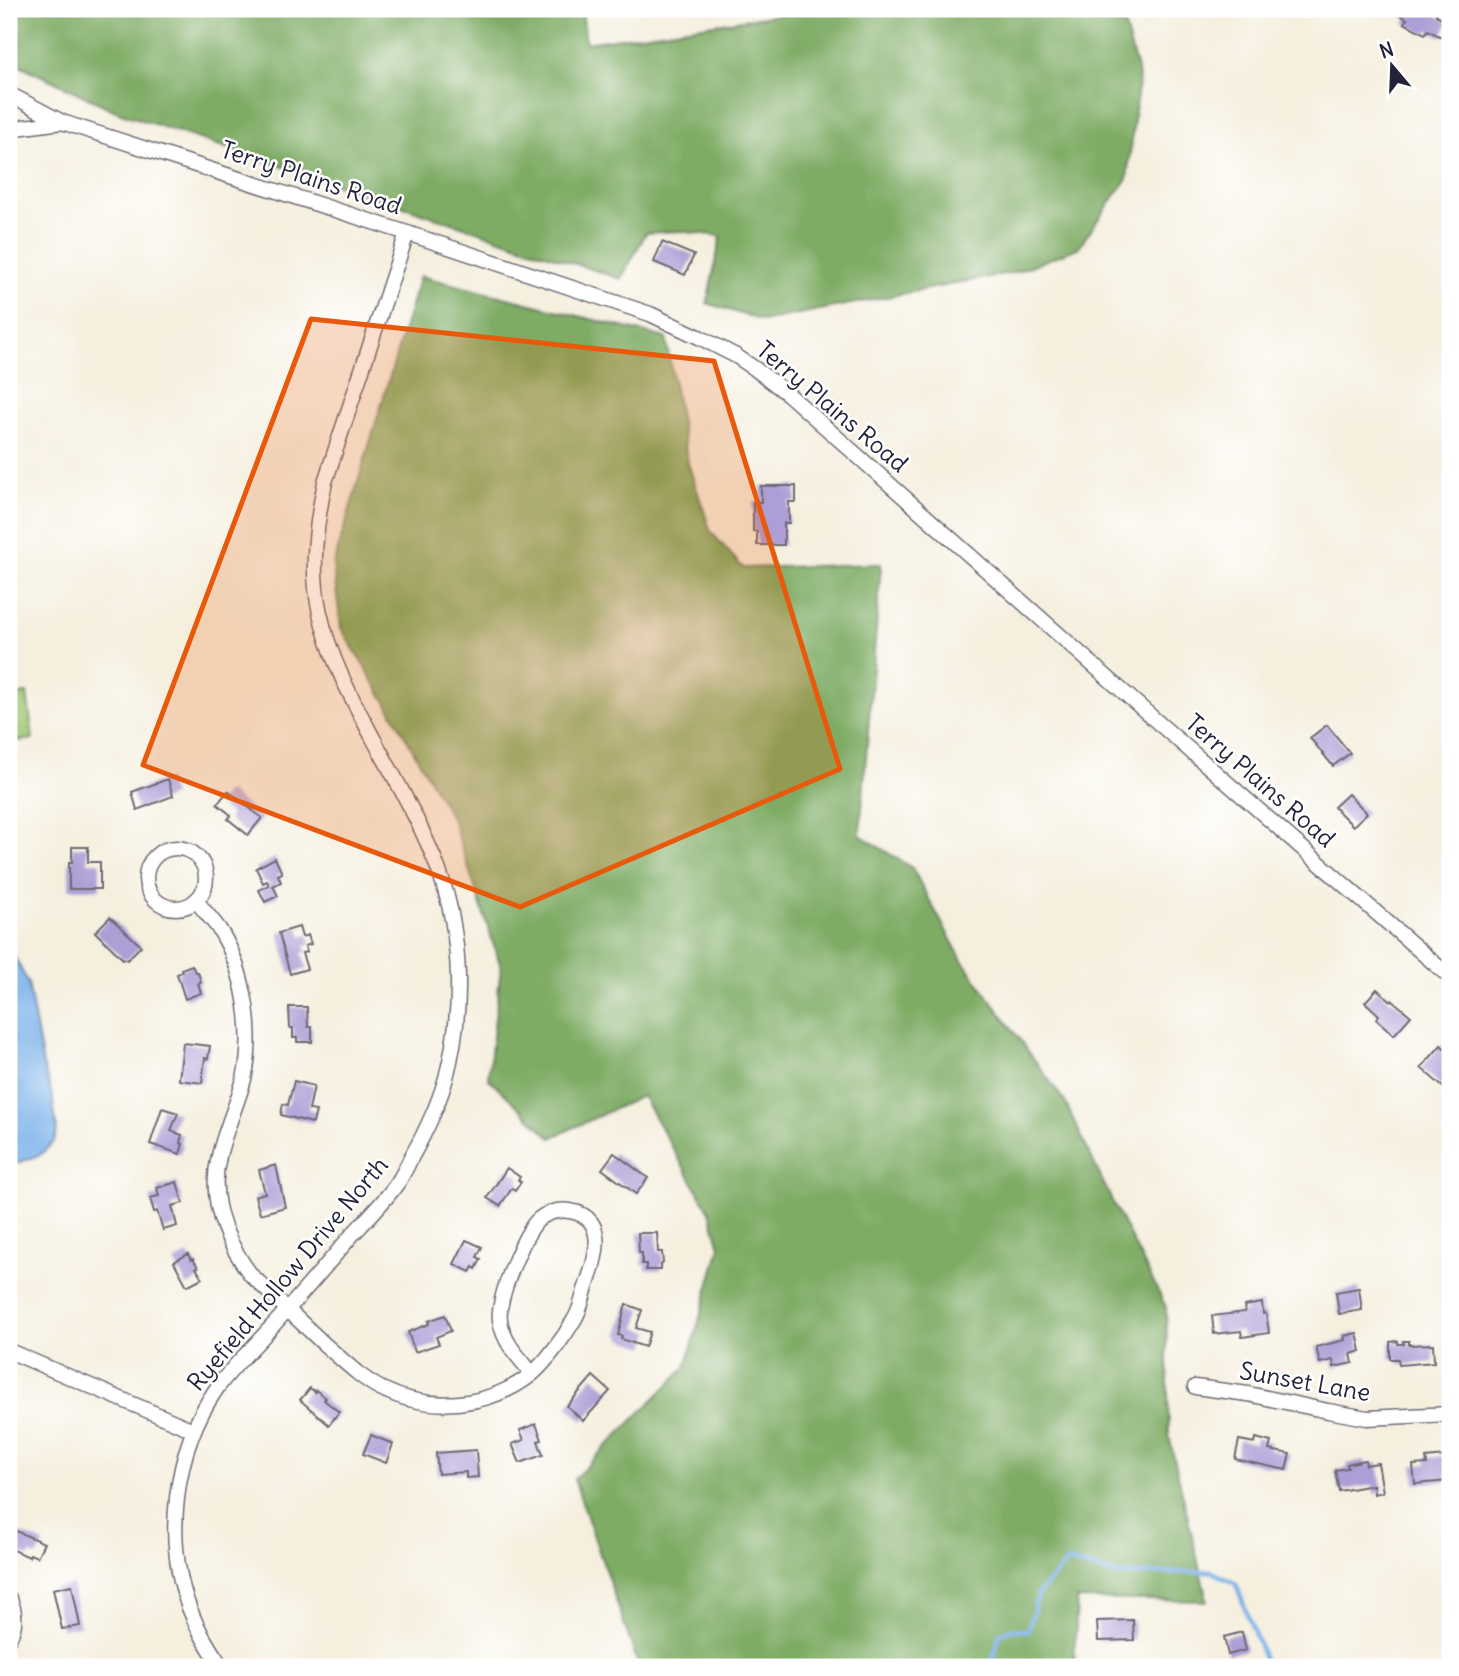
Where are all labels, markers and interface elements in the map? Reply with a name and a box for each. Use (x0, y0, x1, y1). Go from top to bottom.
north arrow (1358, 32, 1428, 102)
text: N (1376, 36, 1397, 63)
street label: Terry Plains Road (217, 134, 406, 220)
street label: Terry Plains Road (751, 334, 914, 478)
street label: Terry Plains Road (1180, 707, 1342, 853)
street label: Ryefield Hollow Drive North (180, 1150, 394, 1397)
street label: Sunset Lane (1237, 1355, 1373, 1407)

